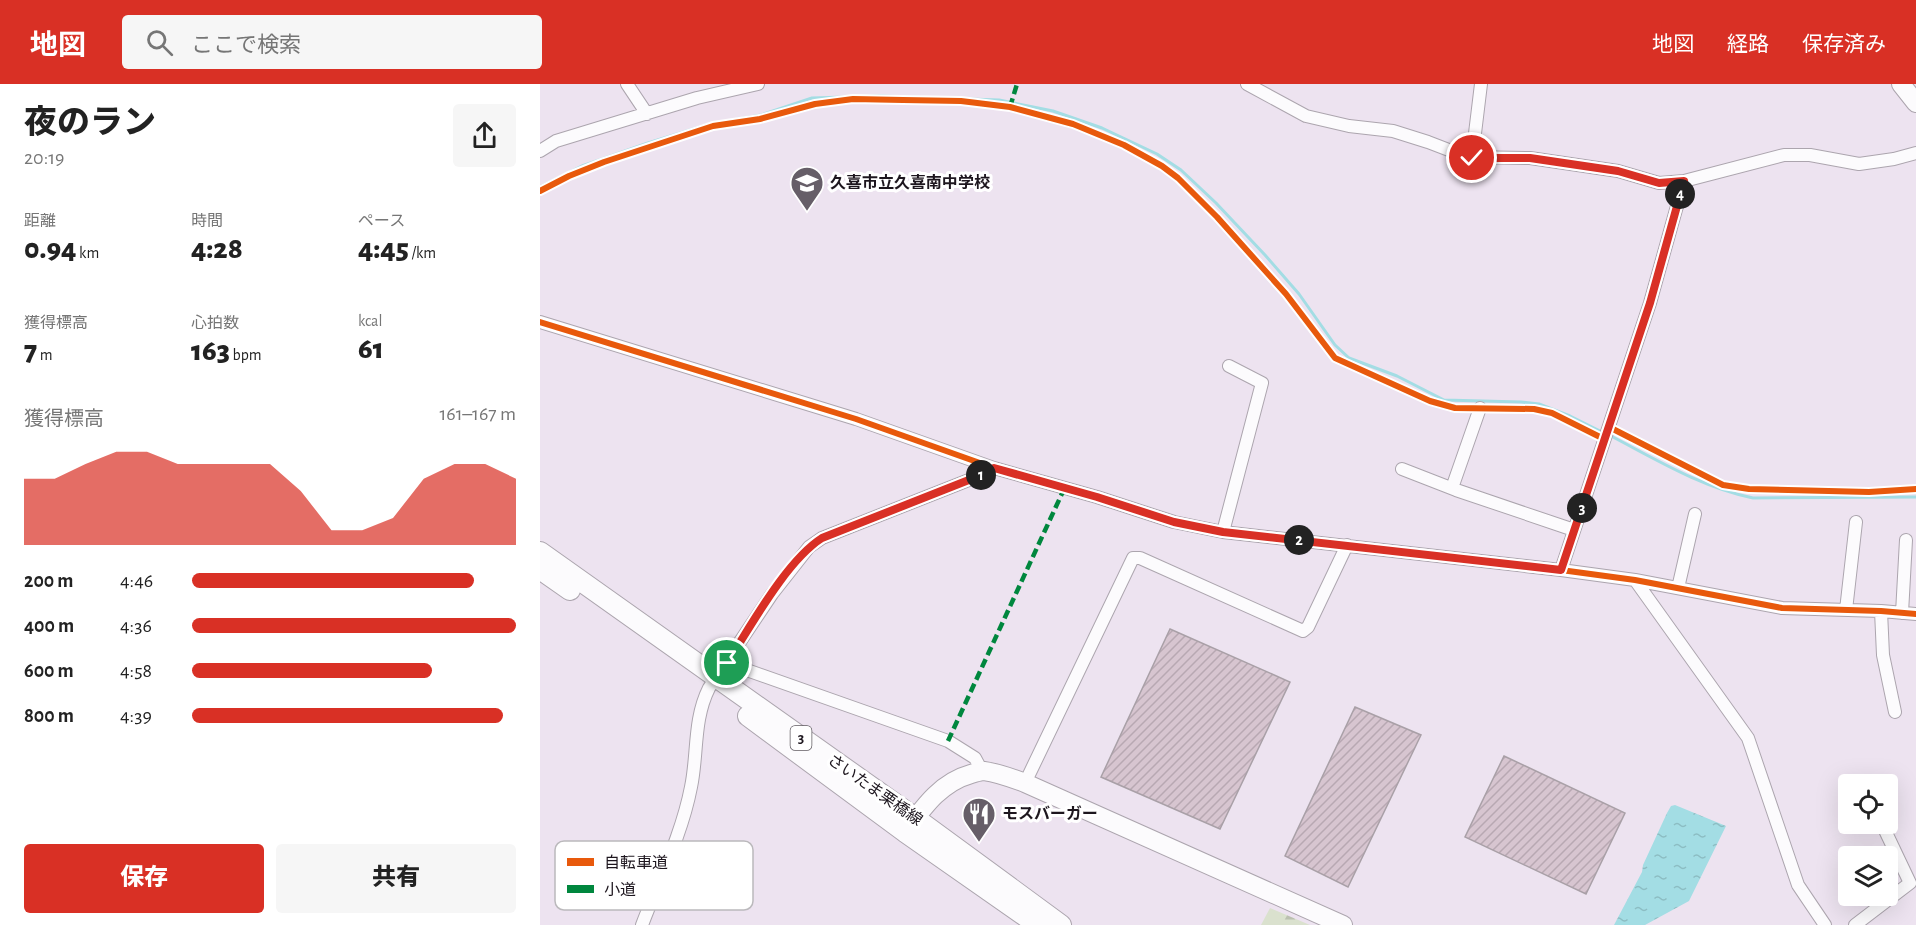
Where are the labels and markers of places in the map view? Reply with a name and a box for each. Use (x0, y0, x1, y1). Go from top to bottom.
pin (1446, 132, 1497, 183)
school or university icon: 久喜市立久喜南中学校 (789, 165, 825, 212)
place label: 久喜市立久喜南中学校 (830, 174, 990, 191)
pin: 4 (1665, 179, 1695, 209)
pin: 1 (966, 460, 996, 490)
pin: 3 (1567, 493, 1597, 523)
pin: 2 (1284, 525, 1314, 555)
pin (701, 637, 752, 688)
restaurant icon: モスバーガー (961, 796, 997, 843)
place label: モスバーガー (1002, 805, 1098, 822)

